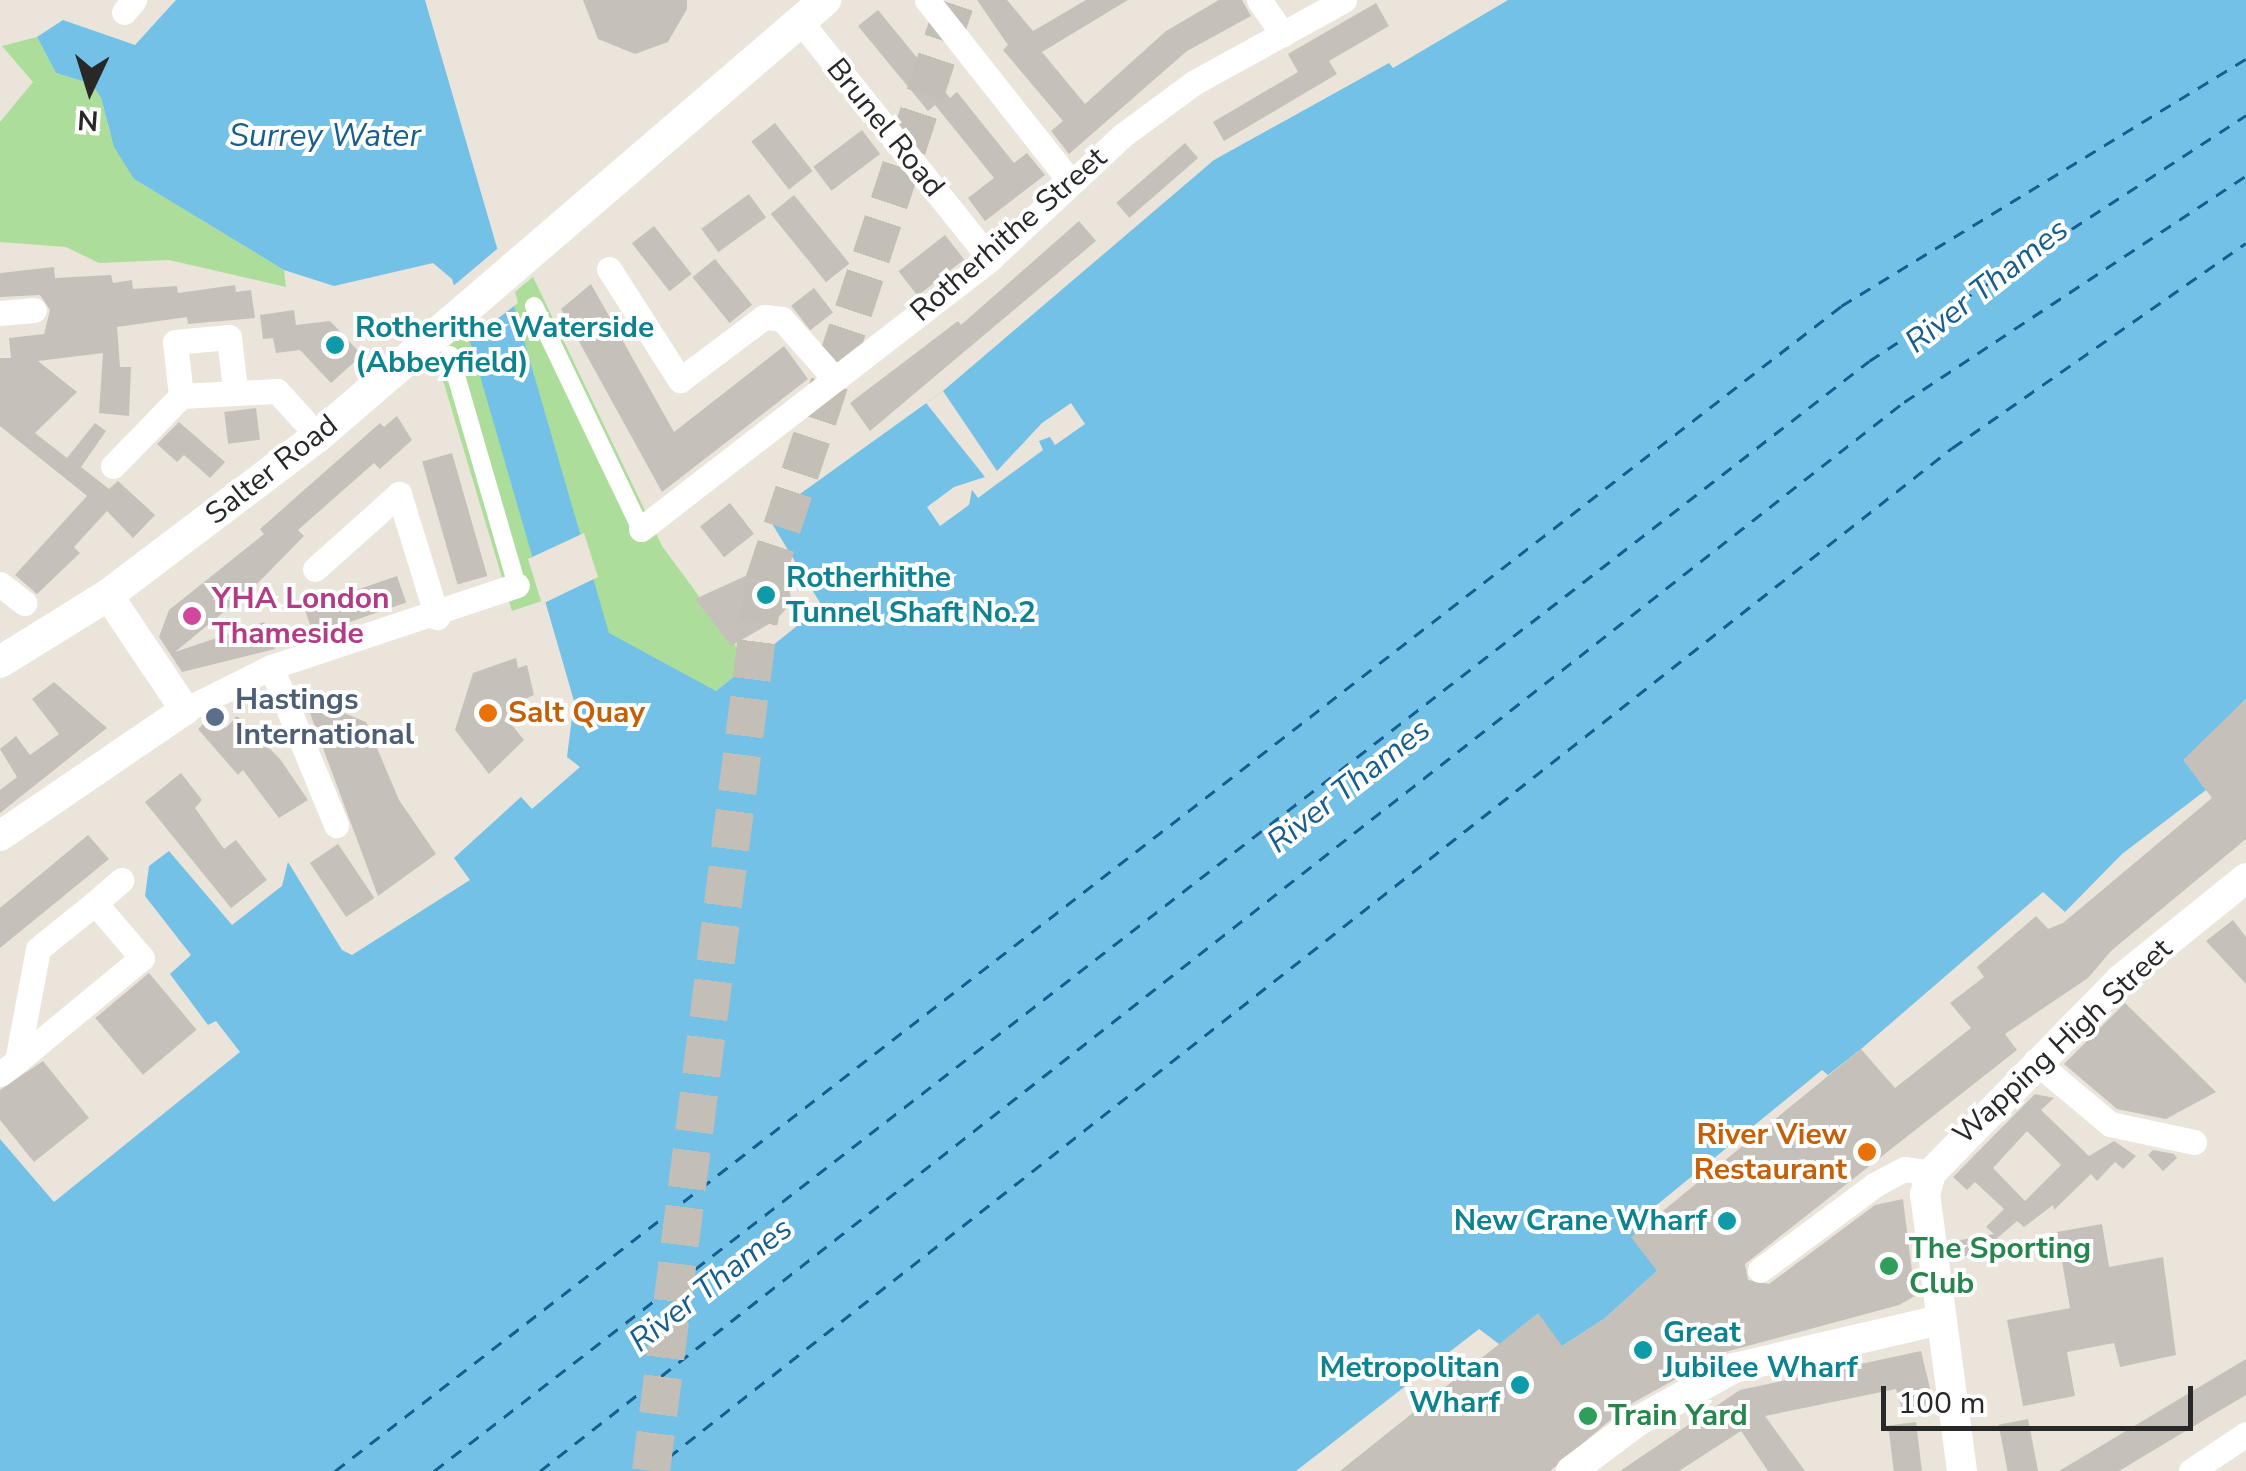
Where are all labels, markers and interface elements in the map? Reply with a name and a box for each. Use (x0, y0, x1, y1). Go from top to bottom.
north arrow (40, 40, 140, 140)
street label: Brunel Road (818, 52, 952, 204)
text: N (76, 100, 100, 140)
water label: Surrey Water (229, 117, 421, 155)
street label: Rotherhithe Street (904, 140, 1114, 330)
water label: River Thames (1898, 211, 2076, 361)
place label: Rotherithe Waterside (Abbeyfield) (355, 310, 654, 380)
marker: Rotherithe Waterside (Abbeyfield) (324, 334, 346, 356)
street label: Salter Road (199, 407, 345, 533)
place label: Rotherhithe Tunnel Shaft No.2 (786, 560, 1036, 630)
place label: YHA London Thameside (212, 581, 390, 652)
marker: Rotherhithe Tunnel Shaft No.2 (755, 584, 777, 606)
marker: YHA London Thameside (181, 605, 203, 627)
place label: Hastings International (235, 682, 414, 752)
place label: Salt Quay (508, 695, 645, 731)
marker: Salt Quay (477, 702, 499, 724)
marker: Hastings International (204, 706, 226, 728)
water label: River Thames (1260, 711, 1438, 861)
street label: Wapping High Street (1946, 931, 2180, 1153)
place label: River View Restaurant (1694, 1117, 1847, 1188)
marker: River View Restaurant (1856, 1141, 1878, 1163)
place label: New Crane Wharf (1454, 1203, 1707, 1239)
water label: River Thames (622, 1210, 800, 1360)
marker: New Crane Wharf (1716, 1210, 1738, 1232)
place label: The Sporting Club (1909, 1231, 2091, 1302)
marker: The Sporting Club (1878, 1255, 1900, 1277)
place label: Great Jubilee Wharf (1663, 1315, 1858, 1386)
marker: Great Jubilee Wharf (1632, 1339, 1654, 1361)
place label: Metropolitan Wharf (1319, 1350, 1500, 1420)
scale bar (1886, 1366, 2198, 1428)
marker: Metropolitan Wharf (1509, 1374, 1531, 1396)
text: 100 m (1898, 1383, 1985, 1424)
place label: Train Yard (1608, 1398, 1748, 1434)
marker: Train Yard (1577, 1405, 1599, 1427)

